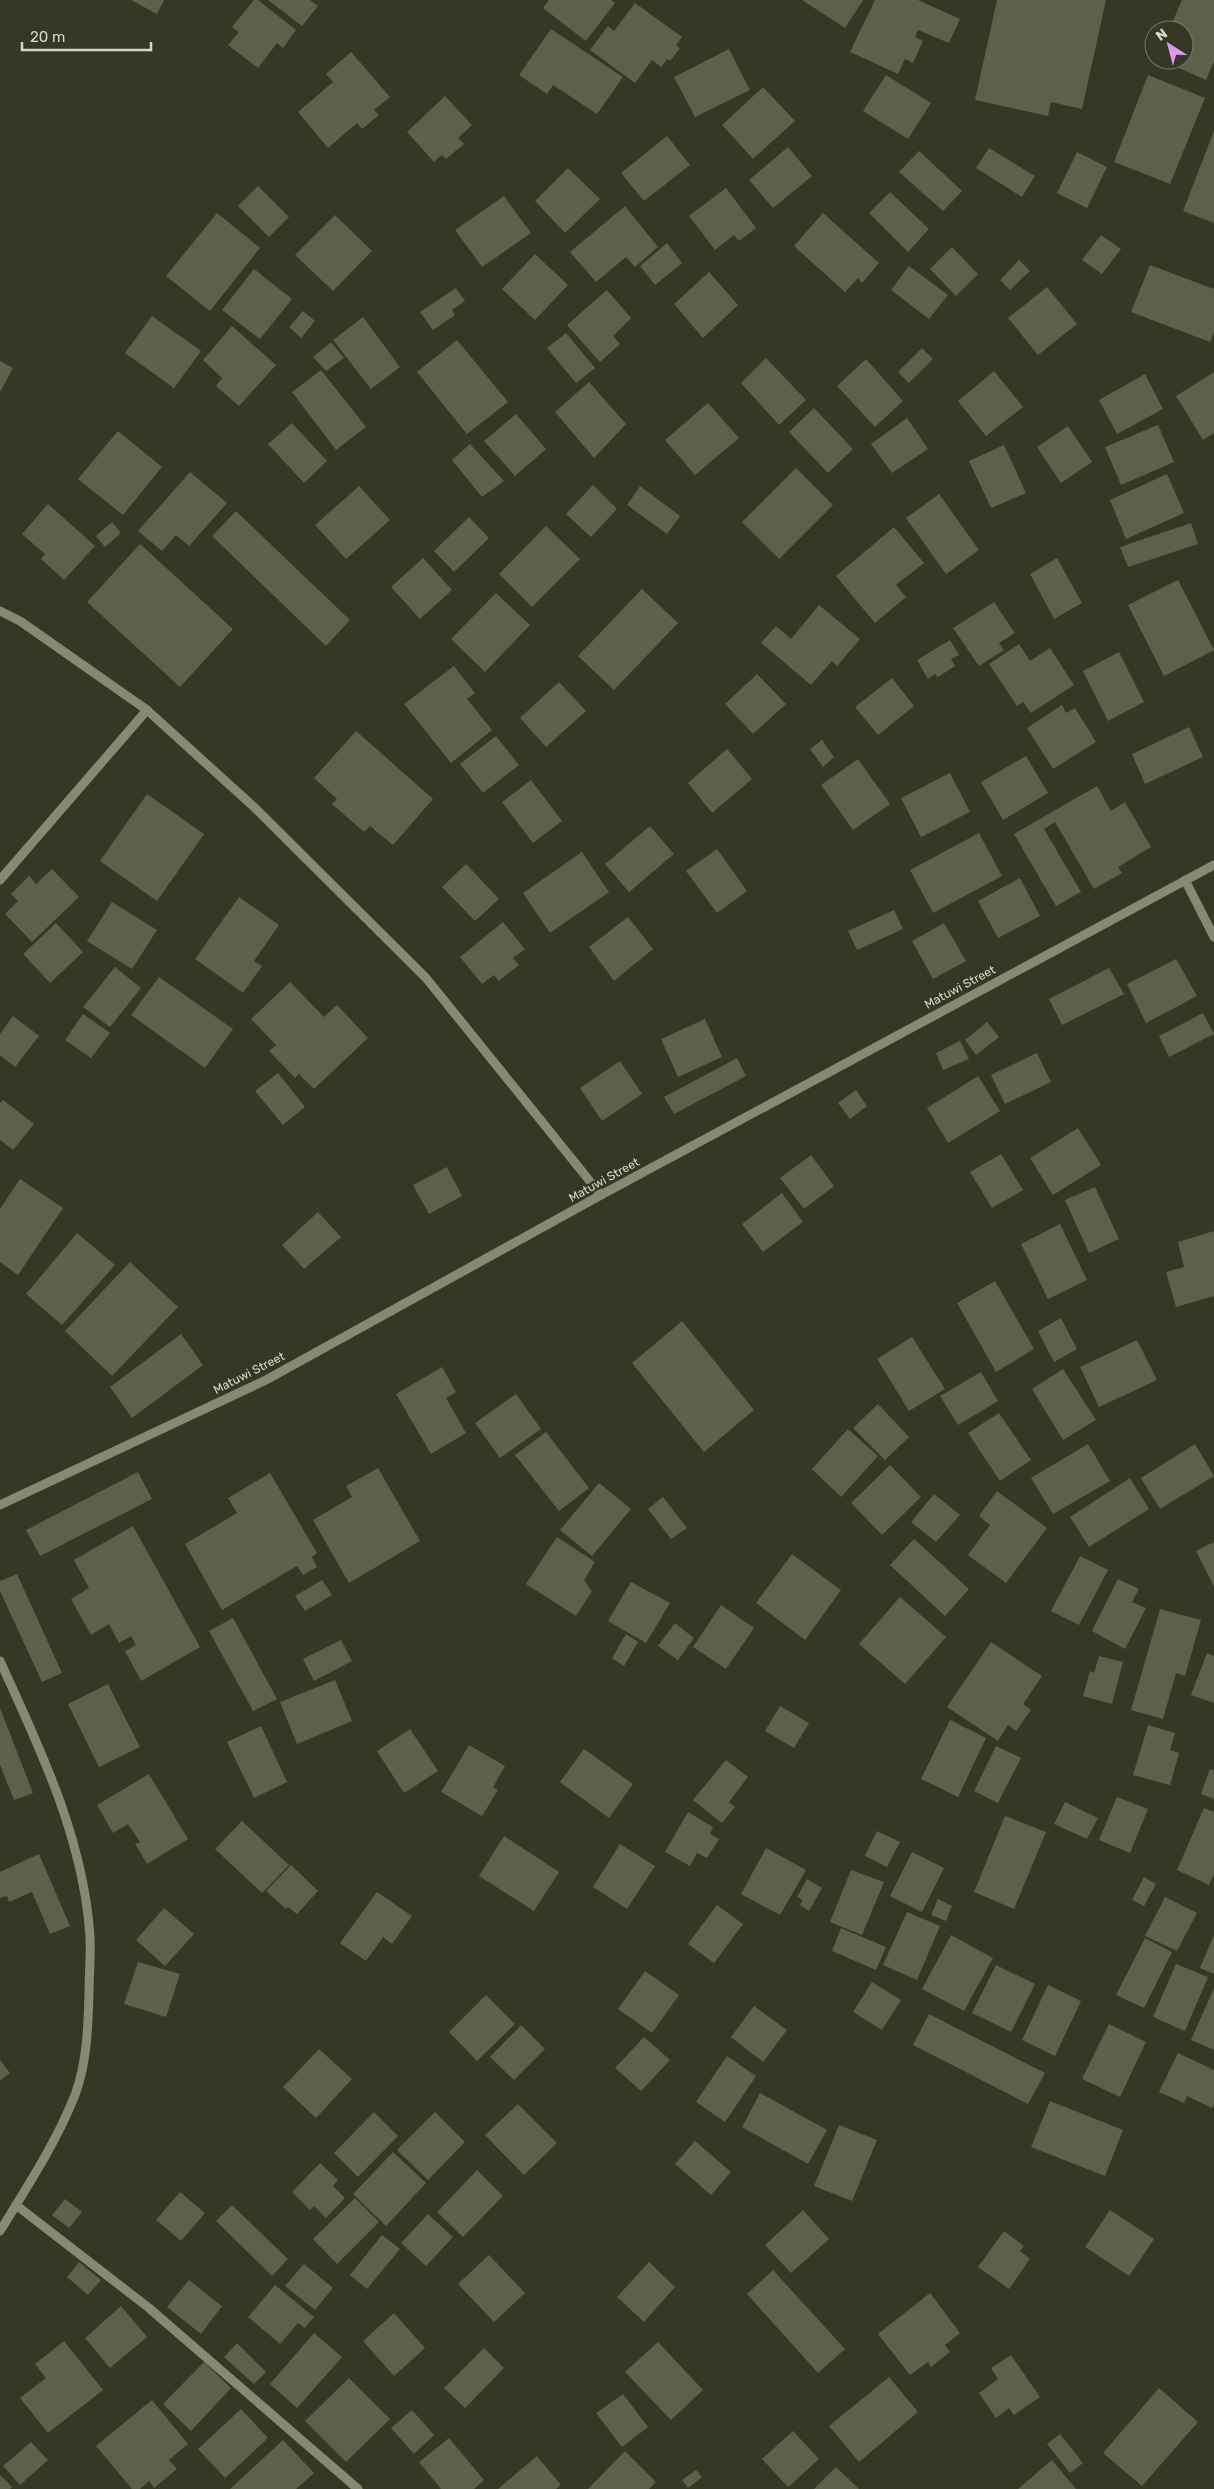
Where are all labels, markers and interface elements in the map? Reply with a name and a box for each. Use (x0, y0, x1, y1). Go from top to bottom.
scale bar (22, 20, 151, 52)
north arrow (1144, 20, 1194, 70)
text: N (1153, 25, 1171, 45)
text: 20 m (30, 28, 65, 46)
street label: Matuwi Street (922, 962, 998, 1012)
street label: Matuwi Street (566, 1155, 642, 1205)
street label: Matuwi Street (211, 1349, 287, 1397)

